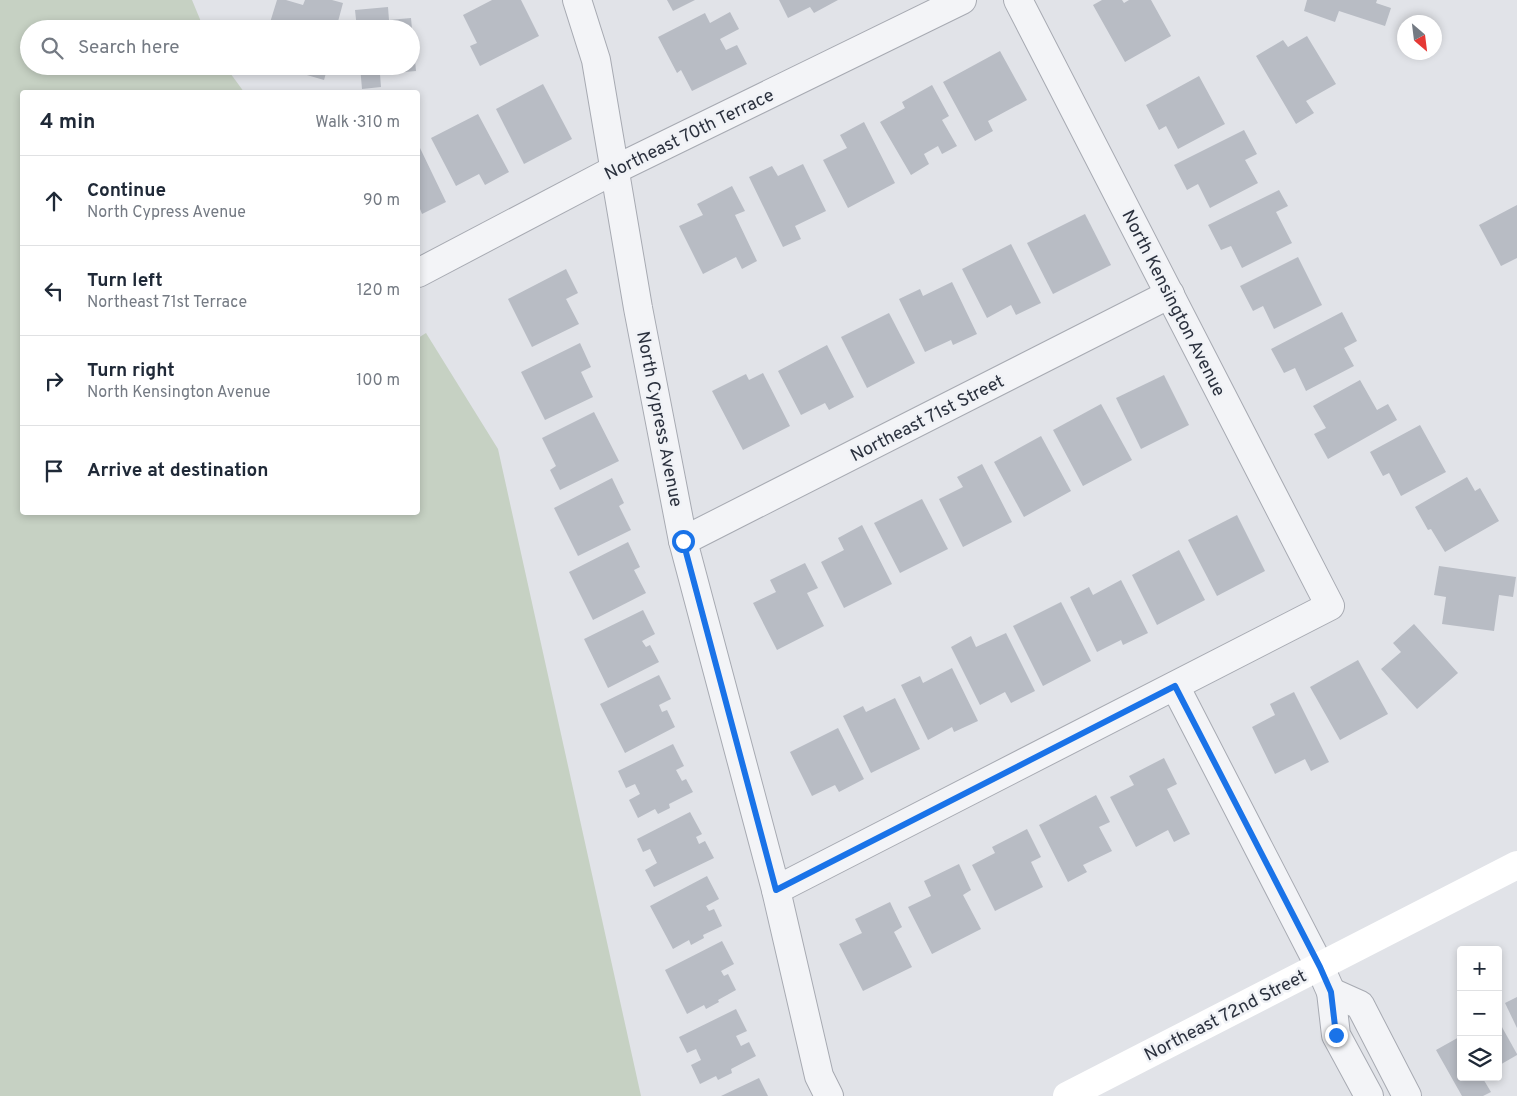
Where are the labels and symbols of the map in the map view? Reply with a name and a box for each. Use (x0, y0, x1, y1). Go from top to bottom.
north arrow (1397, 15, 1442, 60)
street label: Northeast 70th Terrace (601, 84, 778, 186)
street label: North Kensington Avenue (1116, 207, 1230, 401)
street label: North Cypress Avenue (630, 329, 687, 509)
street label: Northeast 71st Street (847, 371, 1008, 468)
route start (672, 530, 695, 553)
street label: Northeast 72nd Street (1141, 965, 1311, 1067)
route end (1325, 1024, 1348, 1047)

